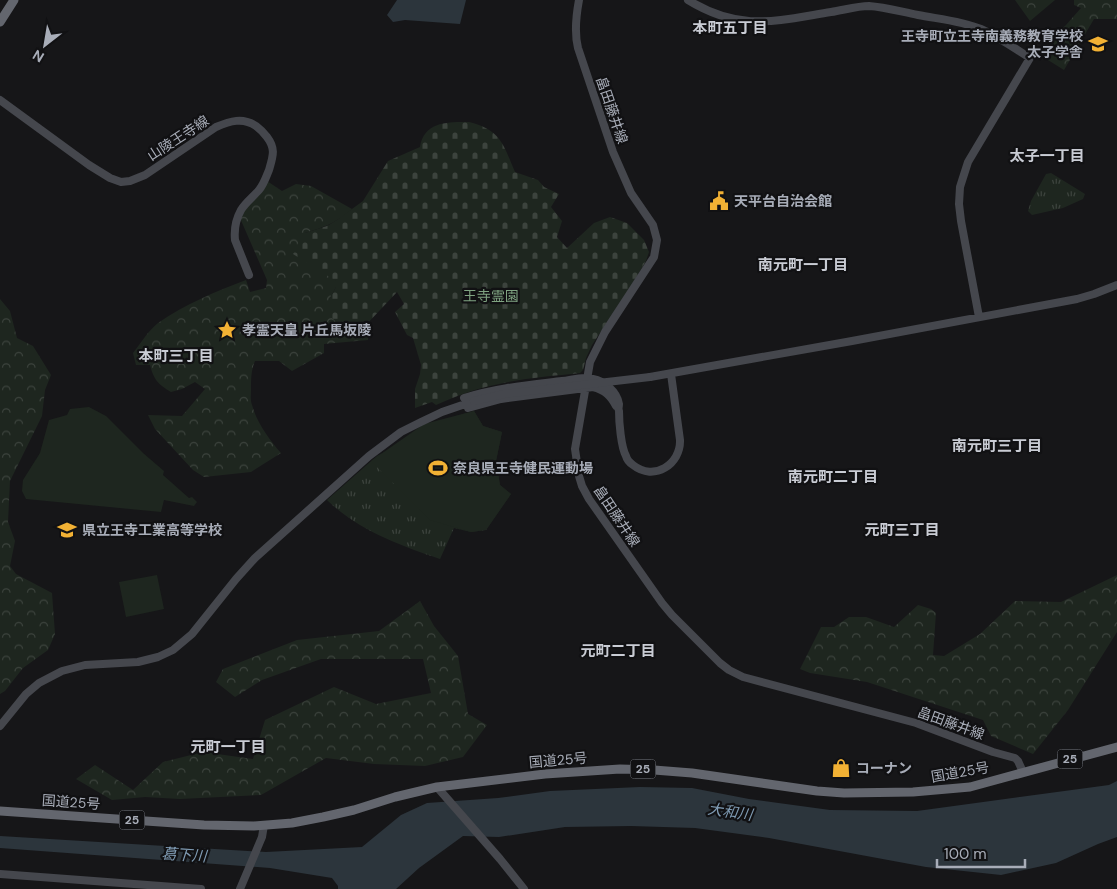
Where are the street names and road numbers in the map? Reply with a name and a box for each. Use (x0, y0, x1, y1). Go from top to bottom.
street label: 畠田藤井線 (592, 74, 632, 146)
street label: 山陵王寺線 (144, 111, 212, 165)
street label: 畠田藤井線 (590, 482, 644, 550)
street label: 畠田藤井線 (915, 703, 987, 743)
street label: 国道25号 (528, 748, 588, 772)
road number: 25 (1058, 750, 1082, 769)
street label: 国道25号 (930, 758, 990, 786)
road number: 25 (630, 760, 656, 779)
street label: 国道25号 (41, 791, 101, 813)
road number: 25 (120, 810, 144, 830)

